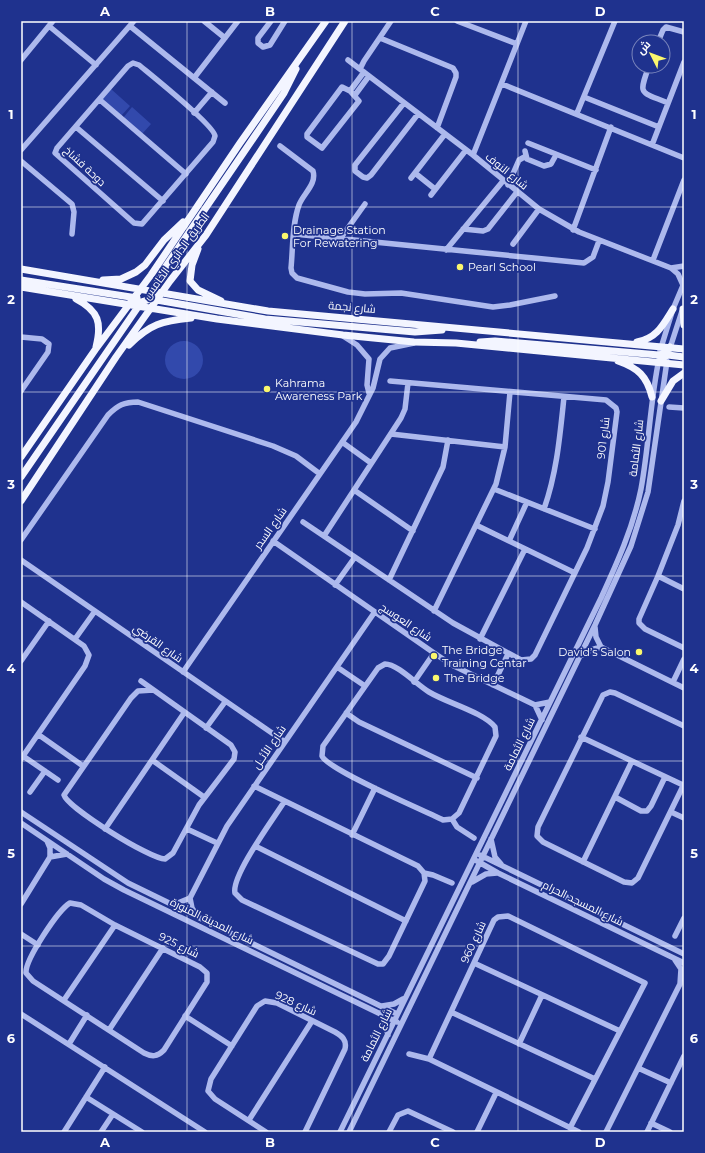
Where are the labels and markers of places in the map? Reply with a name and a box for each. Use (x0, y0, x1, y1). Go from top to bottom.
place label: Drainage Station For Rewatering (293, 223, 386, 250)
marker: Drainage Station For Rewatering (280, 231, 290, 241)
place label: Pearl School (468, 260, 536, 274)
marker: Pearl School (455, 262, 465, 272)
place label: Kahrama Awareness Park (275, 376, 363, 403)
marker: Kahrama Awareness Park (262, 384, 272, 394)
place label: The Bridge Training Centar (442, 643, 527, 670)
place label: David’s Salon (558, 645, 631, 659)
marker: David’s Salon (634, 647, 644, 657)
marker: The Bridge Training Centar (429, 651, 439, 661)
place label: The Bridge (444, 671, 505, 685)
marker: The Bridge (431, 673, 441, 683)

